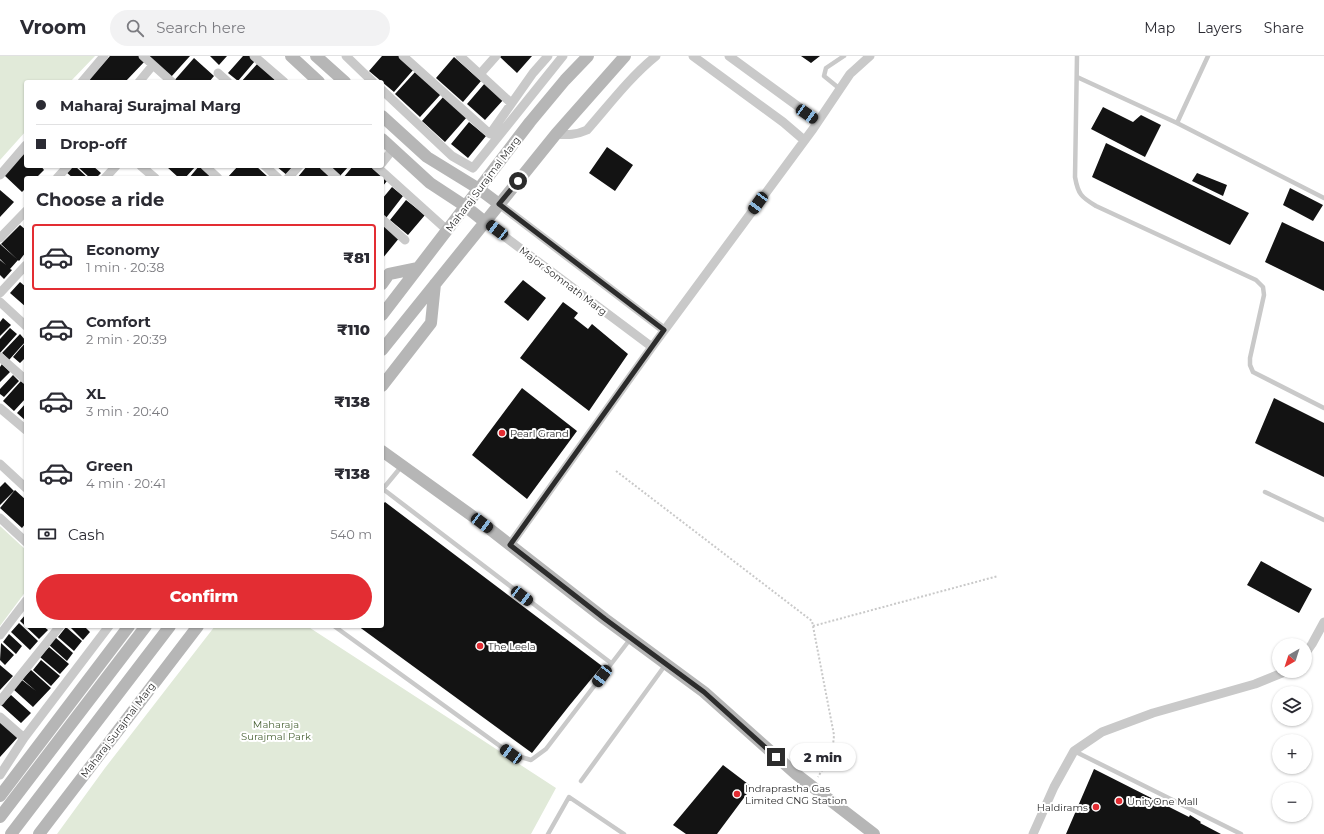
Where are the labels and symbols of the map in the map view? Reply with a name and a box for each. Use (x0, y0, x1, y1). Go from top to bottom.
car (794, 102, 820, 126)
street label: Maharaj Surajmal Marg (443, 134, 523, 234)
route start (509, 172, 527, 190)
car (746, 190, 770, 216)
car (484, 218, 510, 242)
street label: Major Somnath Marg (517, 244, 609, 318)
place label: Pearl Grand (510, 427, 569, 440)
marker: Pearl Grand (497, 428, 507, 438)
car (469, 511, 495, 535)
car (509, 584, 535, 608)
north arrow (1272, 638, 1312, 678)
place label: The Leela (488, 640, 536, 653)
marker: The Leela (475, 641, 485, 651)
car (590, 663, 614, 689)
street label: Maharaj Surajmal Marg (78, 680, 158, 780)
park label: Maharaja Surajmal Park (241, 718, 311, 743)
car (498, 742, 524, 766)
callout: 2 min (790, 743, 856, 771)
route end (767, 748, 785, 766)
place label: Indraprastha Gas Limited CNG Station (745, 782, 847, 807)
marker: Indraprastha Gas Limited CNG Station (732, 789, 742, 799)
place label: UnityOne Mall (1127, 795, 1198, 808)
marker: UnityOne Mall (1114, 796, 1124, 806)
place label: Haldirams (1037, 801, 1088, 814)
marker: Haldirams (1091, 802, 1101, 812)

